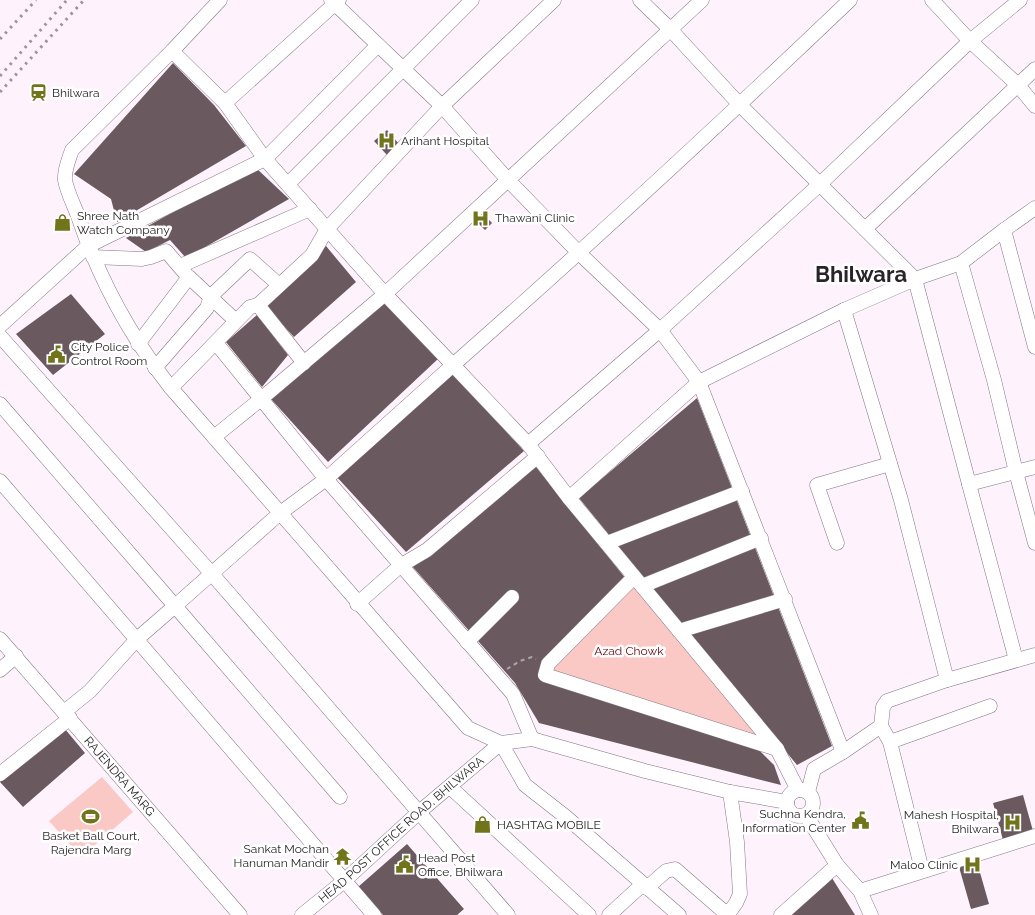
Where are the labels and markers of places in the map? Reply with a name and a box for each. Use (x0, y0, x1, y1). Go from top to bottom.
station icon: Bhilwara (28, 83, 48, 103)
place label: Bhilwara (52, 86, 100, 100)
hospital icon: Arihant Hospital (377, 131, 397, 151)
place label: Arihant Hospital (401, 134, 490, 148)
hospital icon: Thawani Clinic (471, 208, 491, 228)
place label: Shree Nath Watch Company (77, 209, 170, 237)
place label: Thawani Clinic (495, 211, 575, 225)
shop icon: Shree Nath Watch Company (53, 213, 73, 233)
place label: City Police Control Room (71, 340, 147, 368)
public building icon: City Police Control Room (47, 344, 67, 364)
sports icon: Basket Ball Court, Rajendra Marg (81, 807, 101, 827)
place label: Suchna Kendra, Information Center (742, 807, 847, 835)
place label: Mahesh Hospital, Bhilwara (904, 808, 999, 836)
public building icon: Suchna Kendra, Information Center (850, 811, 870, 831)
hospital icon: Mahesh Hospital, Bhilwara (1003, 812, 1023, 832)
shop icon: HASHTAG MOBILE (473, 815, 493, 835)
place label: HASHTAG MOBILE (497, 818, 601, 832)
place label: Basket Ball Court, Rajendra Marg (42, 829, 140, 857)
place label: Sankat Mochan Hanuman Mandir (234, 842, 330, 870)
temple icon: Sankat Mochan Hanuman Mandir (333, 846, 353, 866)
place label: Head Post Office, Bhilwara (418, 851, 503, 879)
public building icon: Head Post Office, Bhilwara (394, 855, 414, 875)
hospital icon: Maloo Clinic (962, 855, 982, 875)
place label: Maloo Clinic (890, 858, 958, 872)

